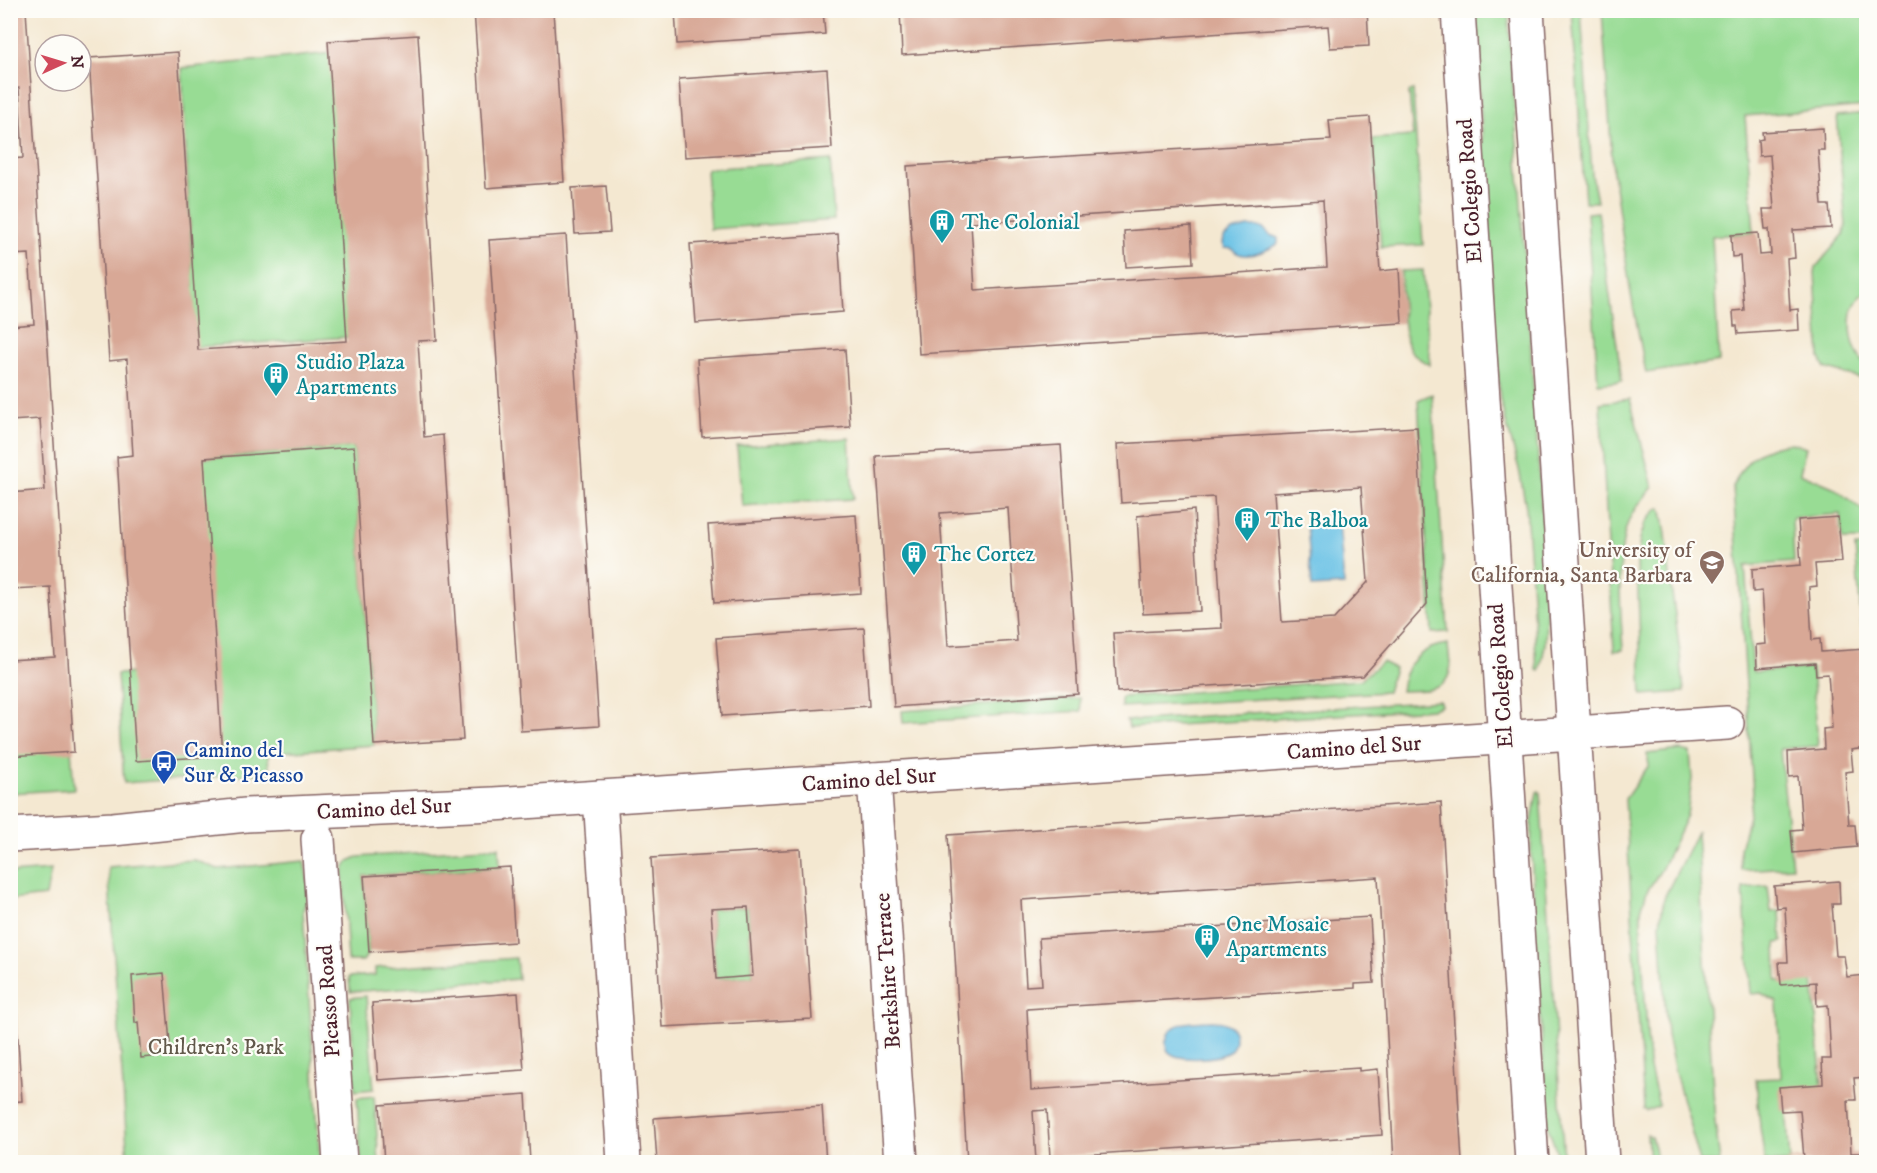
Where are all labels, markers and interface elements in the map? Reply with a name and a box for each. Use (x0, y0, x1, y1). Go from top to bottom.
north arrow (33, 33, 93, 93)
text: N (67, 55, 87, 69)
street label: El Colegio Road (1451, 118, 1489, 264)
building icon: The Colonial (927, 207, 957, 245)
place label: The Colonial (962, 209, 1080, 236)
place label: Studio Plaza Apartments (296, 349, 405, 401)
building icon: Studio Plaza Apartments (261, 360, 291, 398)
building icon: The Balboa (1232, 505, 1262, 543)
place label: The Balboa (1266, 507, 1369, 534)
place label: University of California, Santa Barbara (1471, 537, 1696, 589)
building icon: The Cortez (899, 539, 929, 577)
place label: The Cortez (934, 541, 1036, 568)
school or university icon: University of California, Santa Barbara (1697, 548, 1727, 586)
street label: El Colegio Road (1482, 603, 1520, 749)
street label: Camino del Sur (1286, 730, 1423, 766)
place label: Camino del Sur & Picasso (184, 737, 303, 789)
bus stop icon: Camino del Sur & Picasso (149, 748, 179, 786)
street label: Camino del Sur (801, 762, 938, 798)
street label: Camino del Sur (316, 792, 453, 826)
street label: Berkshire Terrace (869, 892, 907, 1050)
place label: One Mosaic Apartments (1226, 911, 1329, 963)
building icon: One Mosaic Apartments (1192, 922, 1222, 960)
street label: Picasso Road (312, 944, 346, 1058)
park label: Children's Park (148, 1034, 284, 1061)

